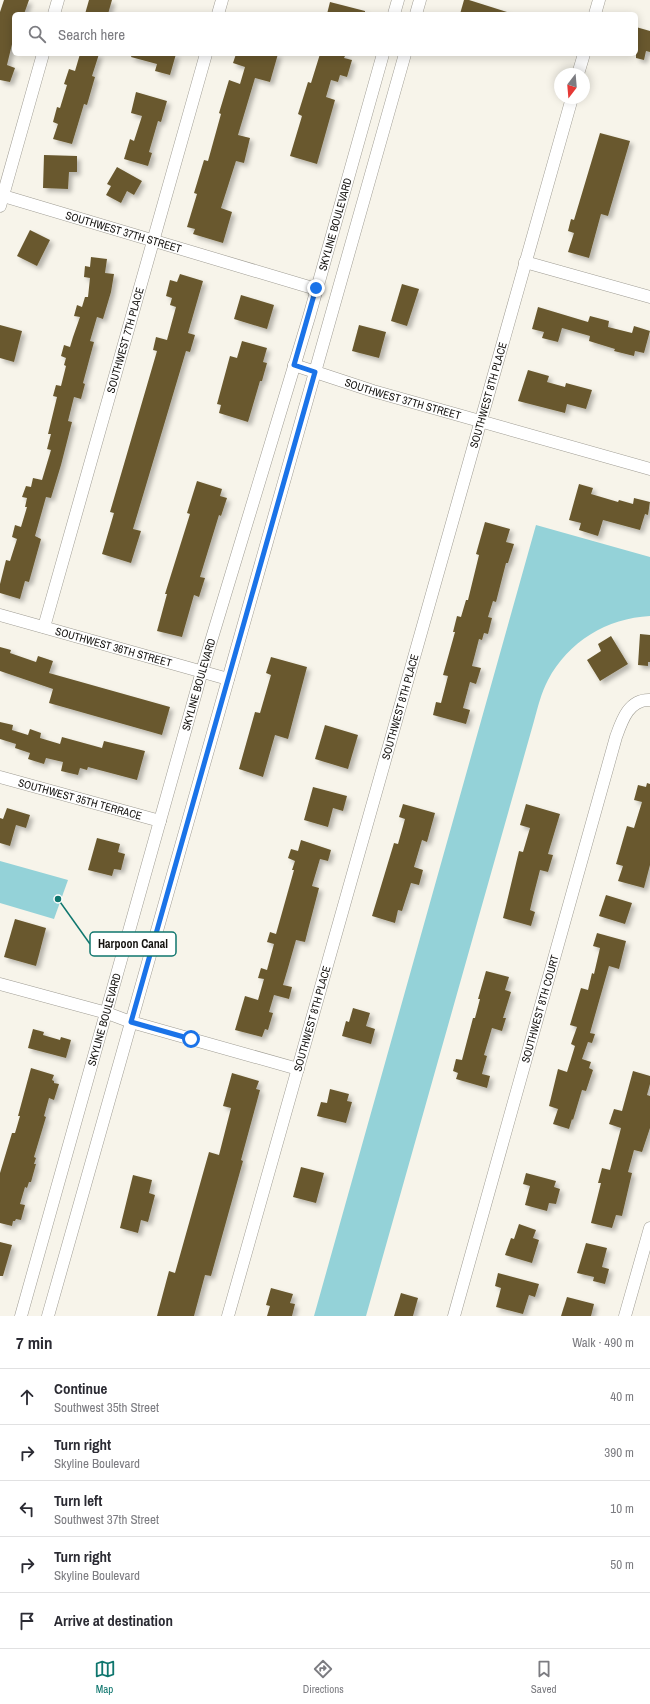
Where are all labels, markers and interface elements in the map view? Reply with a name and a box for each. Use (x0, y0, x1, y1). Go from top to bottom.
search box (12, 12, 638, 56)
icon: search (26, 23, 48, 45)
text: Search here (58, 24, 125, 45)
north arrow (554, 68, 590, 104)
street label: SKYLINE BOULEVARD (315, 176, 355, 272)
street label: SOUTHWEST 37TH STREET (64, 208, 184, 256)
route end (307, 279, 325, 297)
street label: SOUTHWEST 7TH PLACE (103, 286, 147, 395)
street label: SOUTHWEST 8TH PLACE (467, 341, 510, 450)
street label: SOUTHWEST 37TH STREET (343, 375, 463, 423)
street label: SOUTHWEST 36TH STREET (54, 624, 174, 670)
street label: SKYLINE BOULEVARD (179, 636, 219, 732)
street label: SOUTHWEST 8TH PLACE (378, 652, 422, 761)
street label: SOUTHWEST 35TH TERRACE (17, 775, 143, 823)
callout: Harpoon Canal (90, 932, 176, 956)
text: Harpoon Canal (98, 936, 168, 952)
street label: SOUTHWEST 8TH COURT (518, 953, 562, 1064)
street label: SOUTHWEST 8TH PLACE (290, 964, 334, 1073)
street label: SKYLINE BOULEVARD (85, 971, 124, 1067)
route start (182, 1030, 200, 1048)
text: 7 min (16, 1331, 52, 1354)
text: Walk · 490 m (572, 1334, 634, 1351)
text: Continue (54, 1378, 107, 1399)
icon: ahead (16, 1386, 38, 1408)
text: 40 m (610, 1388, 634, 1405)
text: Southwest 35th Street (54, 1399, 159, 1416)
text: Turn right (54, 1434, 111, 1455)
icon: right (16, 1442, 38, 1464)
text: 390 m (604, 1444, 634, 1461)
text: Skyline Boulevard (54, 1455, 140, 1472)
text: Turn left (54, 1490, 102, 1511)
icon: left (16, 1498, 38, 1520)
text: 10 m (610, 1500, 634, 1517)
text: Southwest 37th Street (54, 1511, 159, 1528)
text: Turn right (54, 1546, 111, 1567)
icon: right (16, 1554, 38, 1576)
text: 50 m (610, 1556, 634, 1573)
text: Skyline Boulevard (54, 1567, 140, 1584)
icon: arrive (16, 1610, 38, 1632)
text: Arrive at destination (54, 1610, 173, 1631)
tab: Map (94, 1658, 116, 1696)
tab: Directions (303, 1658, 344, 1696)
tab: Saved (531, 1658, 556, 1696)

